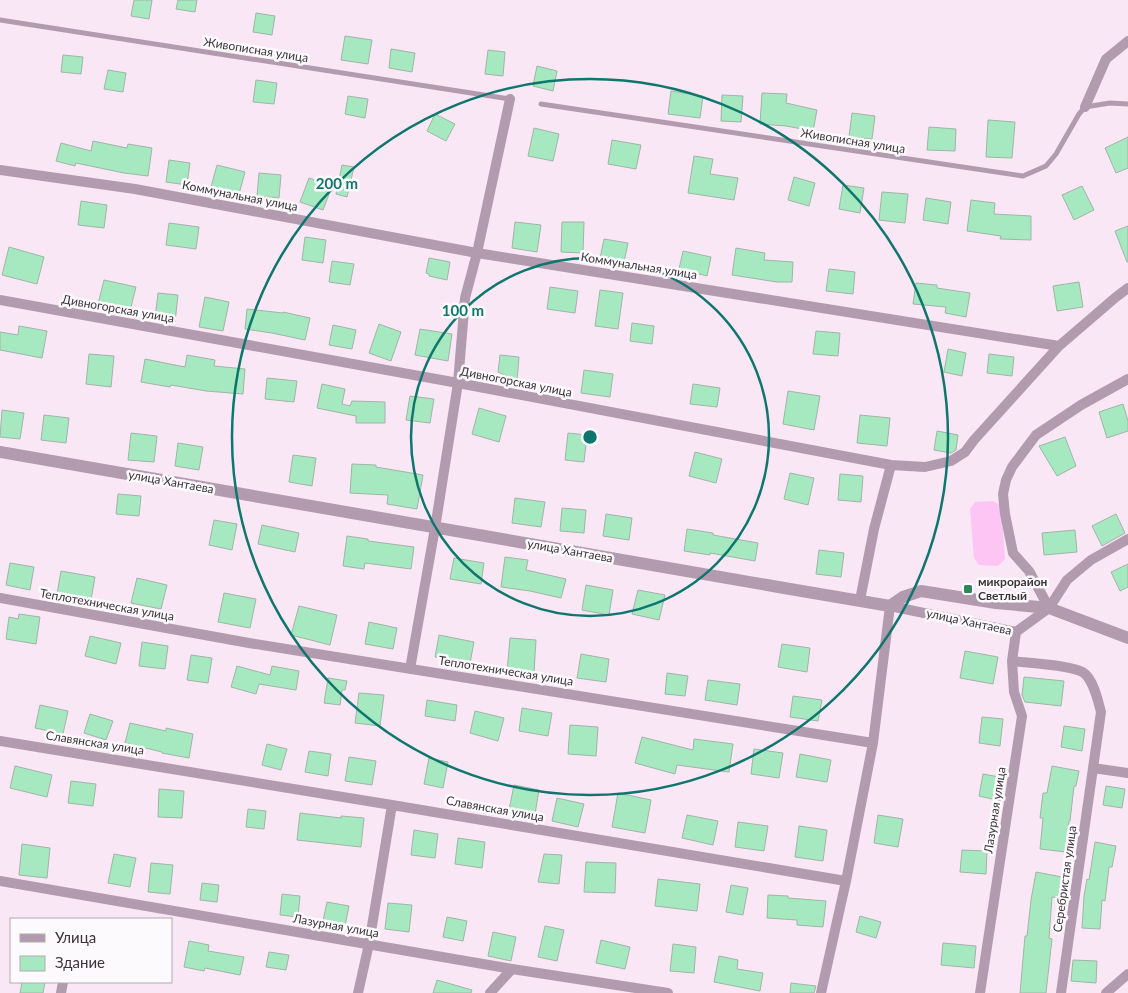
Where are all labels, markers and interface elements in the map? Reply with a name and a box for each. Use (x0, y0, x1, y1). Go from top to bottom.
street label: Живописная улица (203, 34, 310, 65)
street label: Живописная улица (800, 125, 907, 156)
text: 200 m (316, 174, 358, 192)
street label: Коммунальная улица (181, 177, 299, 214)
street label: Коммунальная улица (580, 249, 698, 282)
street label: Дивногорская улица (61, 291, 175, 326)
text: 100 m (442, 301, 484, 319)
street label: Дивногорская улица (459, 363, 573, 400)
centre of rings (581, 428, 599, 446)
street label: улица Хантаева (127, 467, 215, 496)
street label: улица Хантаева (526, 536, 614, 565)
place label: микрорайон Светлый (978, 574, 1048, 603)
marker: микрорайон Светлый (962, 583, 974, 595)
street label: Теплотехническая улица (39, 585, 175, 624)
street label: улица Хантаева (925, 605, 1013, 638)
street label: Теплотехническая улица (438, 652, 575, 689)
street label: Славянская улица (45, 727, 145, 758)
street label: Лазурная улица (980, 766, 1009, 855)
street label: Славянская улица (445, 793, 545, 825)
street label: Серебристая улица (1050, 825, 1079, 933)
street label: Лазурная улица (291, 910, 380, 940)
legend (10, 918, 172, 983)
text: Улица (55, 928, 96, 946)
text: Здание (55, 953, 105, 971)

